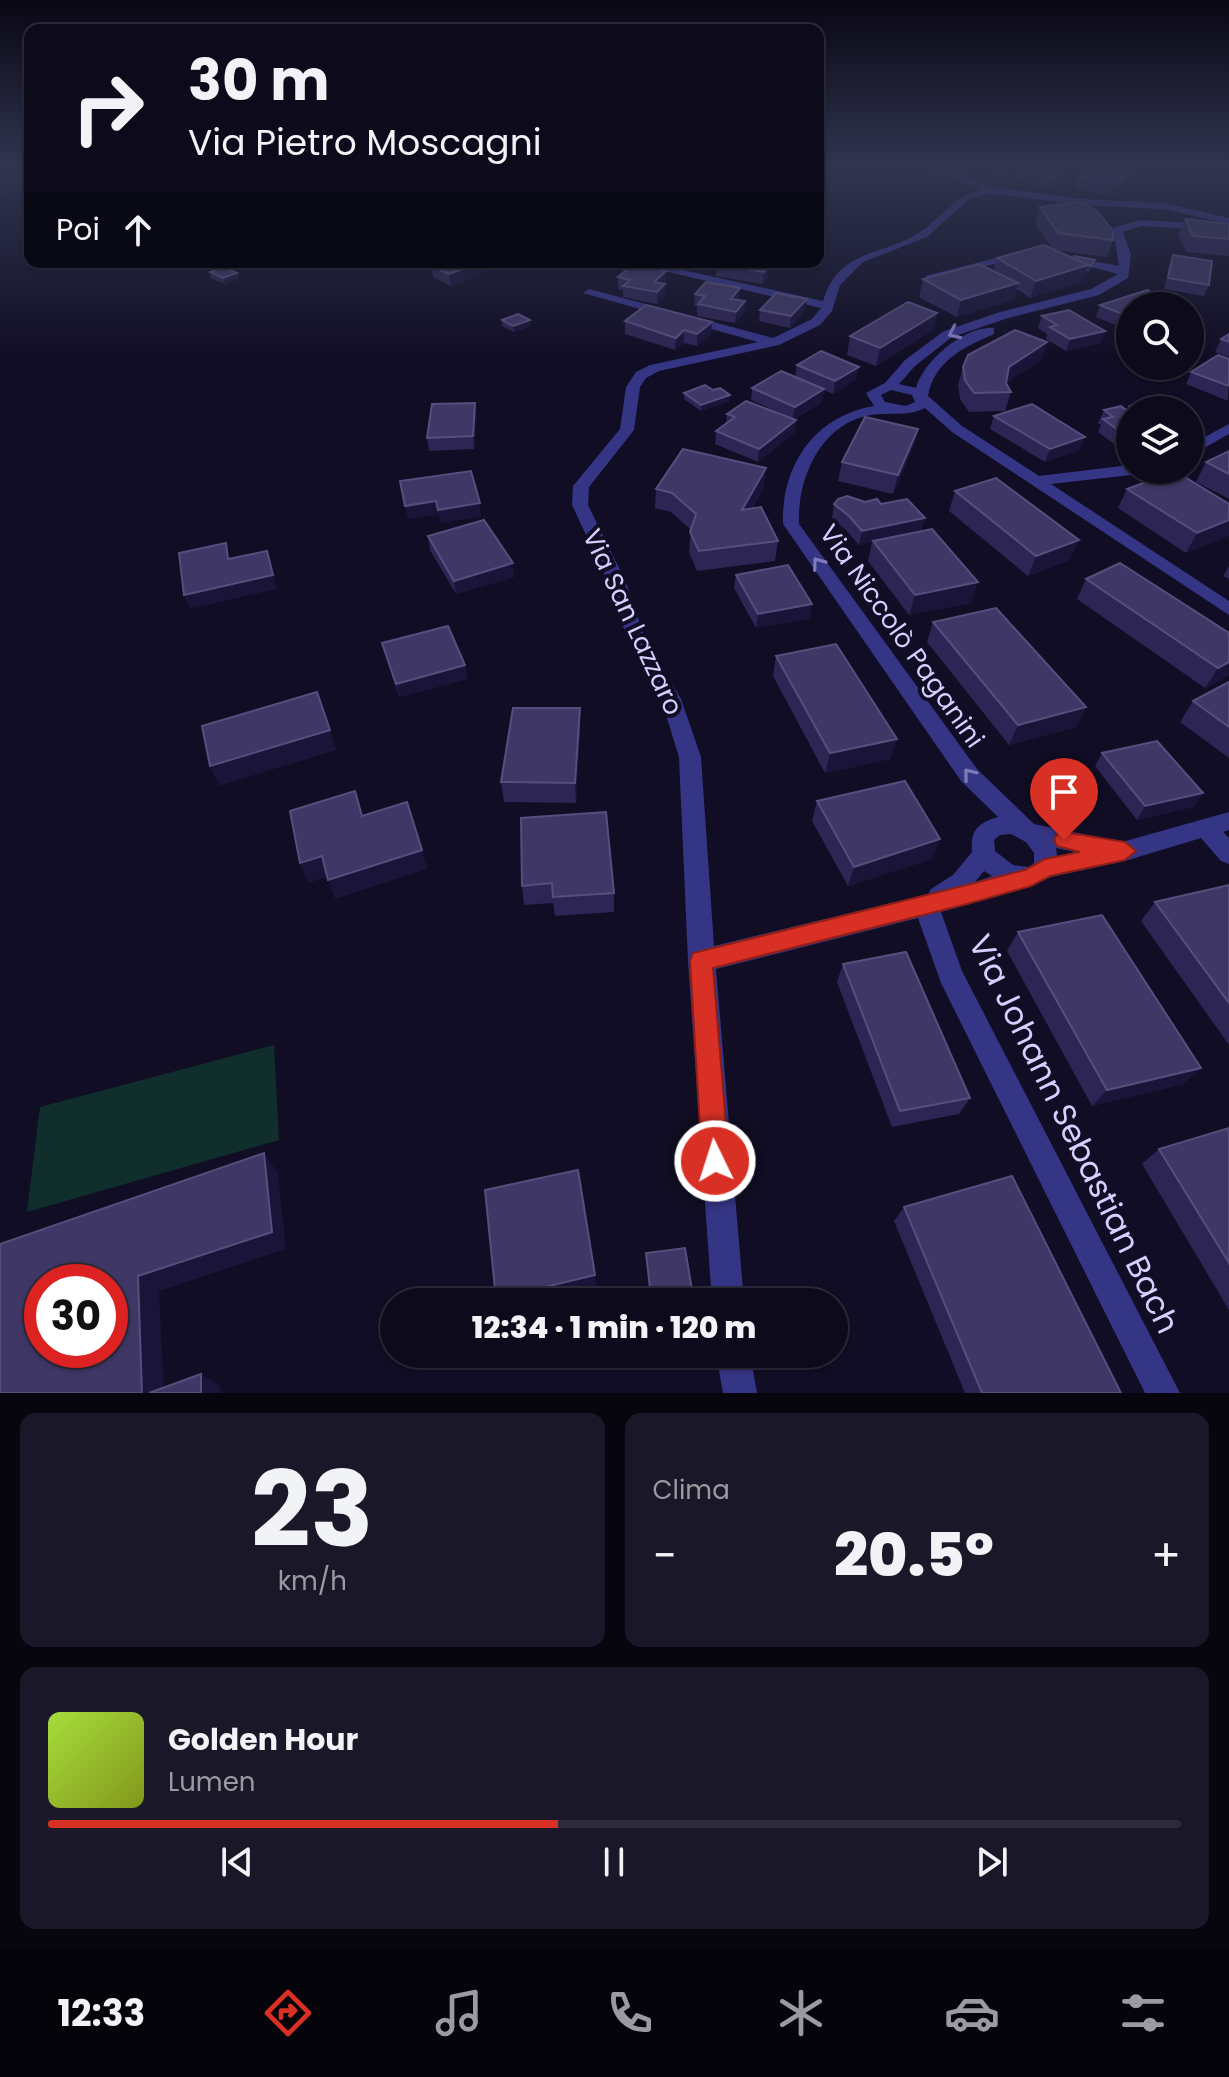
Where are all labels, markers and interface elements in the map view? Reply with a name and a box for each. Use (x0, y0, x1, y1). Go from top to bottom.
text: 30 m (188, 41, 330, 120)
icon: right (56, 56, 160, 160)
text: Via Pietro Moscagni (188, 117, 542, 168)
text: Poi (56, 208, 100, 251)
icon: ahead (116, 208, 160, 252)
map controls (1116, 292, 1204, 484)
button: search (1116, 292, 1204, 380)
one-way arrow (948, 323, 963, 339)
button: layers (1116, 396, 1204, 484)
street label: Via Niccolò Paganini (811, 517, 993, 755)
street label: Via San Lazzaro (574, 523, 692, 721)
one-way arrow (813, 557, 828, 572)
pin (1030, 758, 1098, 840)
one-way arrow (964, 769, 979, 783)
icon: arrive (1042, 770, 1086, 814)
street label: Via Johann Sebastian Bach (958, 927, 1191, 1341)
position arrow (673, 1119, 757, 1203)
speed limit sign: 30 (24, 1264, 128, 1368)
text: 12:34 · 1 min · 120 m (472, 1306, 756, 1349)
text: 23 (251, 1437, 373, 1582)
text: Clima (653, 1472, 730, 1508)
text: 20.5° (834, 1513, 994, 1597)
text: − (653, 1525, 677, 1586)
text: + (1151, 1525, 1181, 1586)
text: km/h (278, 1563, 347, 1599)
text: Golden Hour (168, 1718, 358, 1761)
text: Lumen (168, 1764, 255, 1800)
icon: previous (215, 1840, 259, 1884)
icon: pause (592, 1840, 636, 1884)
icon: next (970, 1840, 1014, 1884)
icon: directions (260, 1985, 316, 2041)
icon: music (431, 1985, 487, 2041)
icon: phone (602, 1985, 658, 2041)
icon: climate (773, 1985, 829, 2041)
icon: car (944, 1985, 1000, 2041)
icon: filters (1115, 1985, 1171, 2041)
text: 12:33 (58, 1988, 145, 2039)

